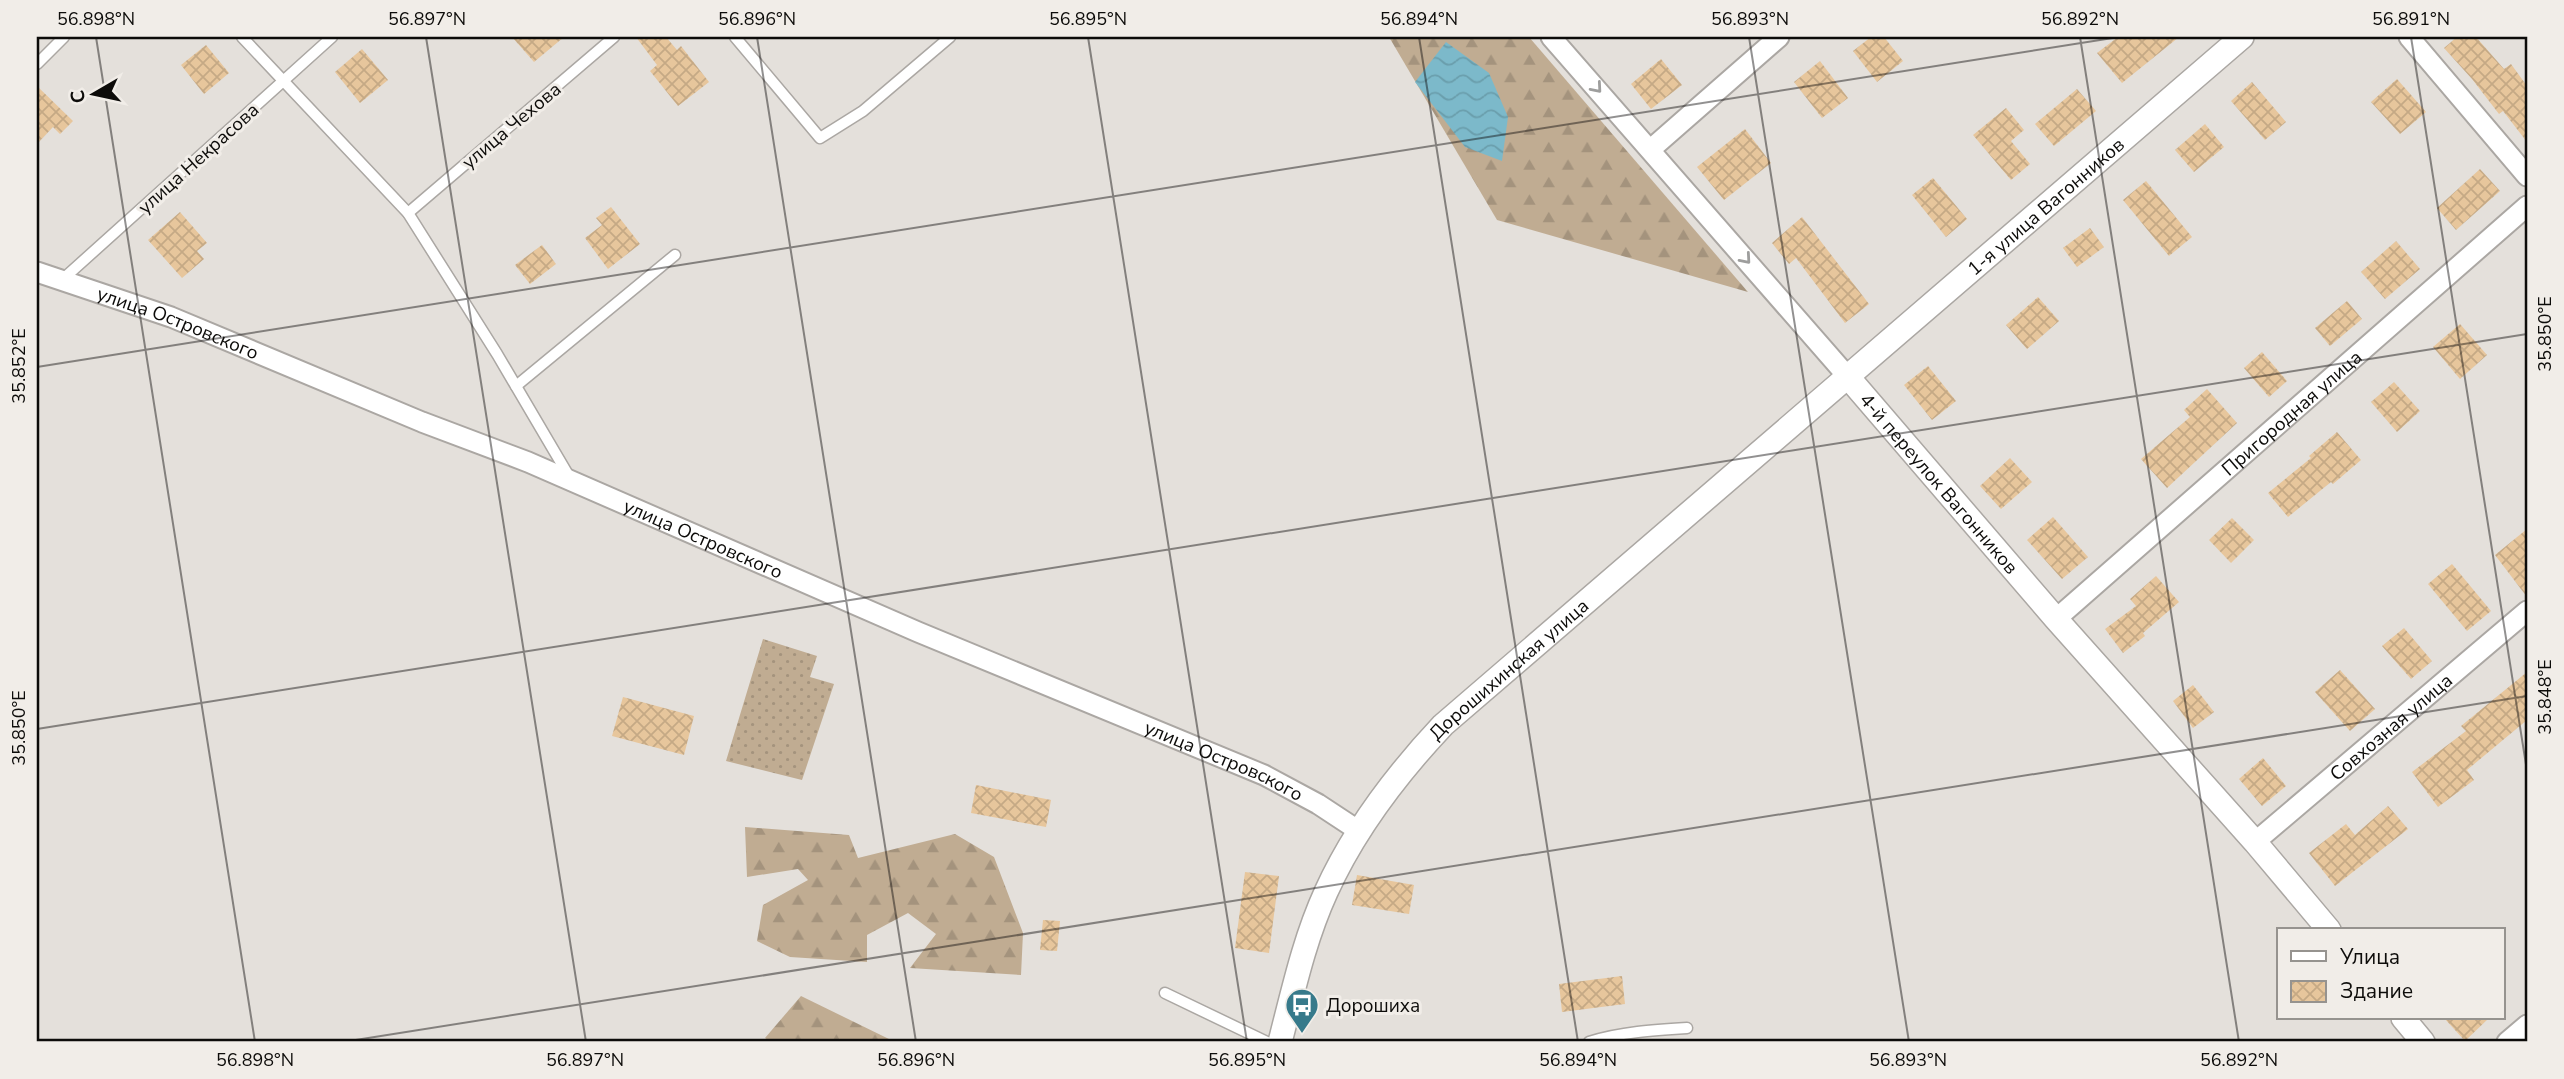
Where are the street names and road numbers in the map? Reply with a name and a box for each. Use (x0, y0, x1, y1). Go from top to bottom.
street label: улица Чехова (456, 77, 567, 175)
street label: улица Некрасова (133, 97, 265, 220)
street label: 1-я улица Вагонников (1962, 132, 2130, 282)
street label: улица Островского (94, 281, 263, 366)
street label: Пригородная улица (2216, 345, 2368, 482)
street label: 4-й переулок Вагонников (1853, 388, 2024, 580)
street label: улица Островского (619, 493, 787, 585)
street label: Дорошихинская улица (1423, 593, 1595, 746)
street label: Совхозная улица (2324, 668, 2458, 787)
street label: улица Островского (1140, 715, 1308, 808)

